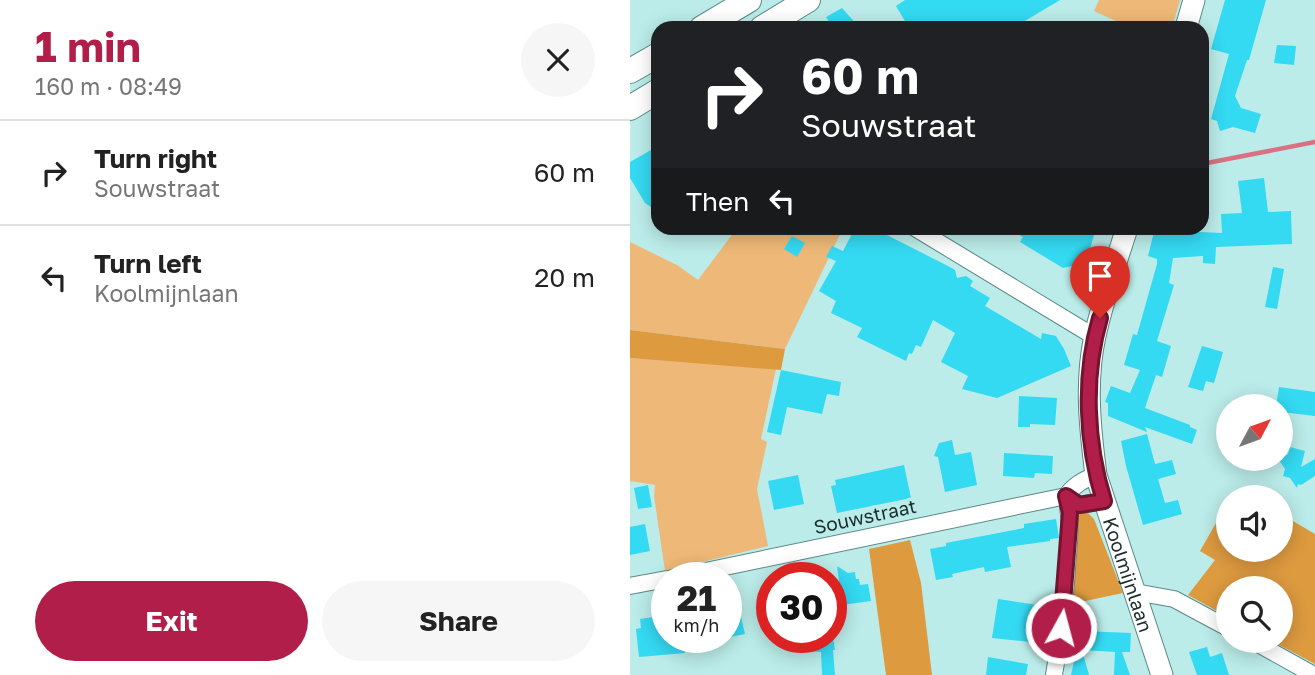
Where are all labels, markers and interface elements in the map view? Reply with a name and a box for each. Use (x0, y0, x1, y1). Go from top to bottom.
text: 1 min (35, 21, 141, 71)
button: close (521, 23, 595, 97)
text: 60 m (801, 46, 919, 105)
icon: right (686, 49, 777, 140)
text: 160 m · 08:49 (35, 72, 182, 100)
text: Souwstraat (801, 106, 977, 144)
text: Turn right (94, 143, 217, 174)
icon: right (35, 154, 73, 192)
text: 60 m (534, 157, 595, 188)
text: Souwstraat (94, 174, 220, 202)
icon: left (763, 182, 801, 220)
text: Then (686, 186, 749, 217)
pin (1070, 246, 1130, 318)
text: Turn left (94, 248, 202, 279)
icon: arrive (1081, 257, 1119, 295)
icon: left (35, 259, 73, 297)
text: 20 m (534, 262, 595, 293)
text: Koolmijnlaan (94, 279, 239, 307)
north arrow (1216, 394, 1293, 471)
map controls (1216, 394, 1293, 653)
button: sound (1216, 485, 1293, 562)
street label: Souwstraat (812, 494, 918, 538)
street label: Koolmijnlaan (1099, 514, 1158, 635)
speed limit sign: 30 (756, 562, 847, 653)
button: search (1216, 576, 1293, 653)
text: 21 (677, 577, 716, 619)
button: Exit (35, 581, 308, 661)
button: Share (322, 581, 595, 661)
position arrow (1024, 591, 1098, 665)
text: km/h (674, 614, 719, 636)

